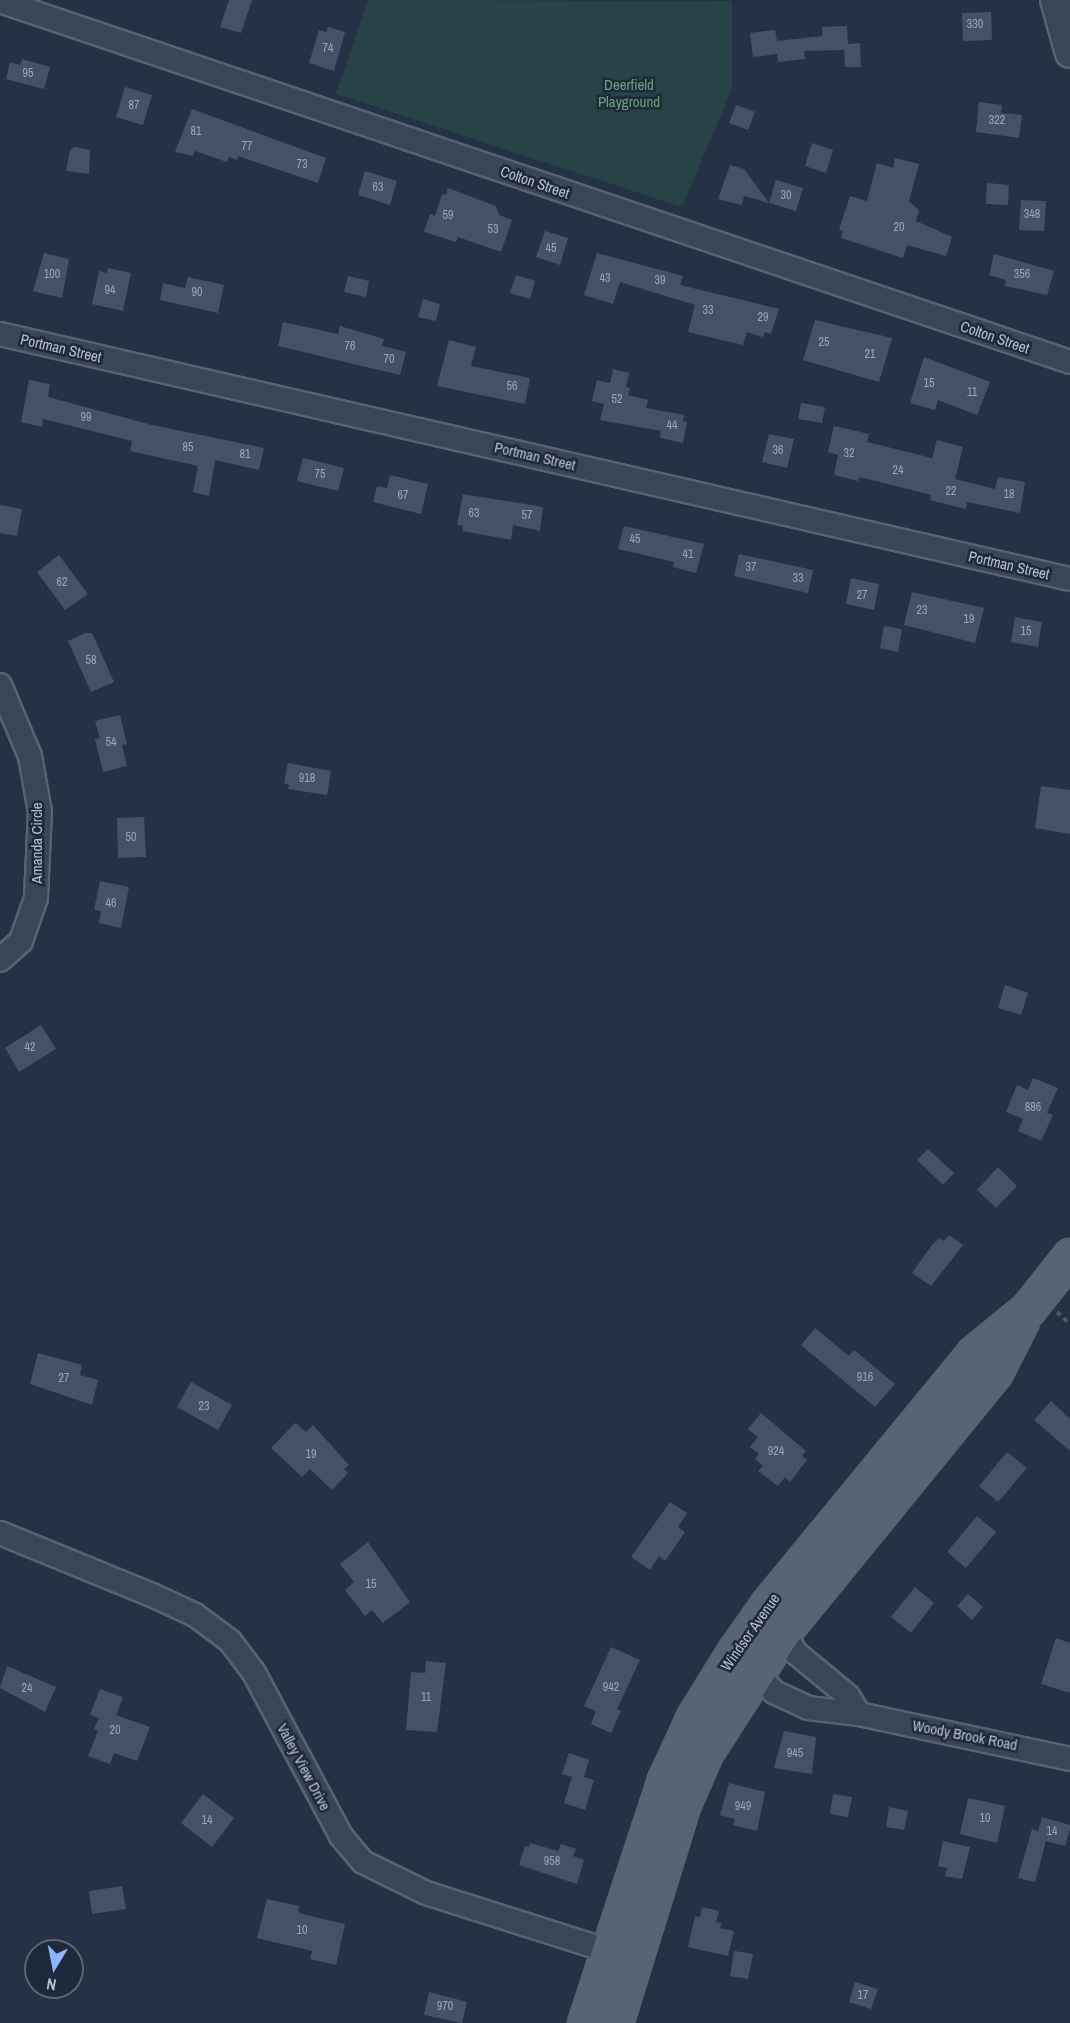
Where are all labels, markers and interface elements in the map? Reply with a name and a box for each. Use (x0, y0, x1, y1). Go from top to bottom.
house number: 330 (967, 18, 983, 32)
house number: 74 (323, 42, 333, 56)
house number: 95 (23, 67, 33, 81)
park label: Deerfield Playground (598, 75, 660, 110)
house number: 87 (129, 99, 139, 113)
house number: 322 (989, 114, 1005, 128)
house number: 81 (191, 125, 201, 139)
house number: 77 (242, 140, 252, 154)
house number: 73 (297, 158, 307, 172)
street label: Colton Street (498, 162, 572, 202)
house number: 63 (373, 181, 383, 195)
house number: 30 (781, 189, 791, 203)
house number: 348 (1024, 208, 1040, 222)
house number: 59 (443, 209, 453, 223)
house number: 20 (894, 221, 904, 235)
house number: 53 (488, 223, 498, 237)
house number: 45 (546, 242, 556, 256)
house number: 100 (44, 268, 60, 282)
house number: 356 (1014, 268, 1030, 282)
house number: 43 (600, 272, 610, 286)
house number: 39 (655, 274, 665, 288)
house number: 94 (105, 284, 115, 298)
house number: 90 (192, 286, 202, 300)
house number: 33 (703, 304, 713, 318)
house number: 29 (758, 311, 768, 325)
street label: Colton Street (958, 317, 1032, 357)
street label: Portman Street (19, 330, 103, 366)
house number: 25 (819, 336, 829, 350)
house number: 76 (345, 340, 355, 354)
house number: 21 (865, 348, 875, 362)
house number: 70 (384, 353, 394, 367)
house number: 15 (924, 377, 934, 391)
house number: 56 (507, 380, 517, 394)
house number: 11 (967, 386, 977, 400)
house number: 52 (612, 393, 622, 407)
house number: 99 (81, 411, 91, 425)
house number: 44 (667, 419, 677, 433)
street label: Portman Street (493, 438, 577, 474)
house number: 85 (183, 441, 193, 455)
house number: 36 (773, 444, 783, 458)
house number: 32 (844, 447, 854, 461)
house number: 81 (240, 448, 250, 462)
house number: 24 (893, 464, 903, 478)
house number: 75 (315, 468, 325, 482)
house number: 22 (946, 485, 956, 499)
house number: 18 (1004, 488, 1014, 502)
house number: 67 (398, 489, 408, 503)
house number: 63 (469, 507, 479, 521)
house number: 57 (522, 509, 532, 523)
house number: 45 (630, 533, 640, 547)
street label: Portman Street (967, 547, 1051, 583)
house number: 41 (683, 548, 693, 562)
house number: 37 (746, 561, 756, 575)
house number: 33 (793, 572, 803, 586)
house number: 62 (57, 576, 67, 590)
house number: 27 (857, 589, 867, 603)
house number: 23 (917, 604, 927, 618)
house number: 19 (964, 613, 974, 627)
house number: 15 (1021, 625, 1031, 639)
house number: 58 (86, 654, 96, 668)
house number: 54 (106, 736, 116, 750)
house number: 918 (299, 772, 315, 786)
street label: Amanda Circle (28, 802, 46, 884)
house number: 50 (126, 831, 136, 845)
house number: 46 (106, 897, 116, 911)
house number: 42 (25, 1041, 35, 1055)
house number: 886 (1025, 1101, 1041, 1115)
house number: 916 (857, 1371, 873, 1385)
house number: 27 (59, 1372, 69, 1386)
house number: 23 (199, 1400, 209, 1414)
house number: 924 (768, 1445, 784, 1459)
house number: 19 (306, 1448, 316, 1462)
house number: 15 (366, 1578, 376, 1592)
street label: Windsor Avenue (717, 1590, 783, 1674)
house number: 942 (603, 1681, 619, 1695)
house number: 24 (22, 1682, 32, 1696)
house number: 11 (421, 1691, 431, 1705)
street label: Woody Brook Road (911, 1716, 1019, 1754)
street label: Valley View Drive (274, 1720, 334, 1814)
house number: 20 (110, 1724, 120, 1738)
house number: 945 (787, 1747, 803, 1761)
house number: 949 (735, 1800, 751, 1814)
house number: 10 (980, 1812, 990, 1826)
house number: 14 (202, 1814, 212, 1828)
house number: 14 (1047, 1825, 1057, 1839)
house number: 958 (544, 1855, 560, 1869)
house number: 10 (297, 1924, 307, 1938)
north arrow (24, 1939, 84, 1999)
text: N (45, 1973, 58, 1996)
house number: 17 (858, 1989, 868, 2003)
house number: 970 (437, 2000, 453, 2014)

